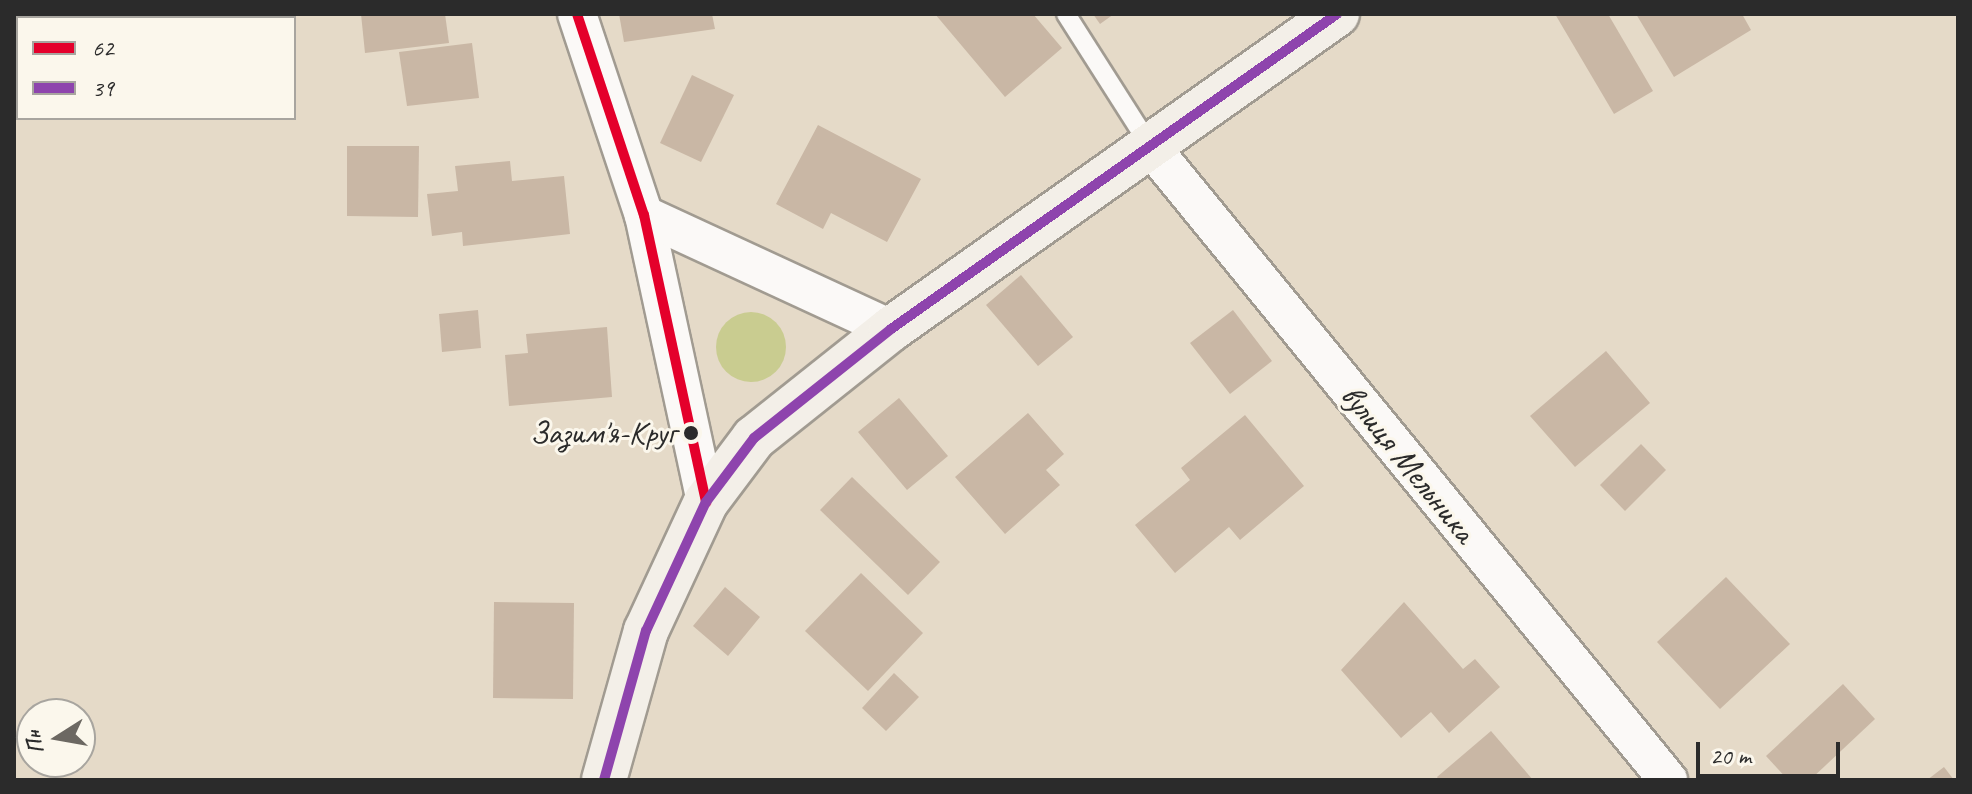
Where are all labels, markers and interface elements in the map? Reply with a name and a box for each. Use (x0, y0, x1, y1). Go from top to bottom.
legend (16, 16, 296, 120)
text: 62 (92, 33, 114, 63)
text: 39 (92, 73, 114, 103)
street label: вулиця Мельника (1333, 375, 1485, 551)
place label: Зазим'я-Круг (530, 414, 676, 452)
marker: Зазим'я-Круг (683, 425, 699, 441)
north arrow (16, 698, 96, 778)
scale bar (1700, 726, 1844, 776)
text: Пн (18, 728, 50, 756)
text: 20 m (1710, 741, 1751, 771)

